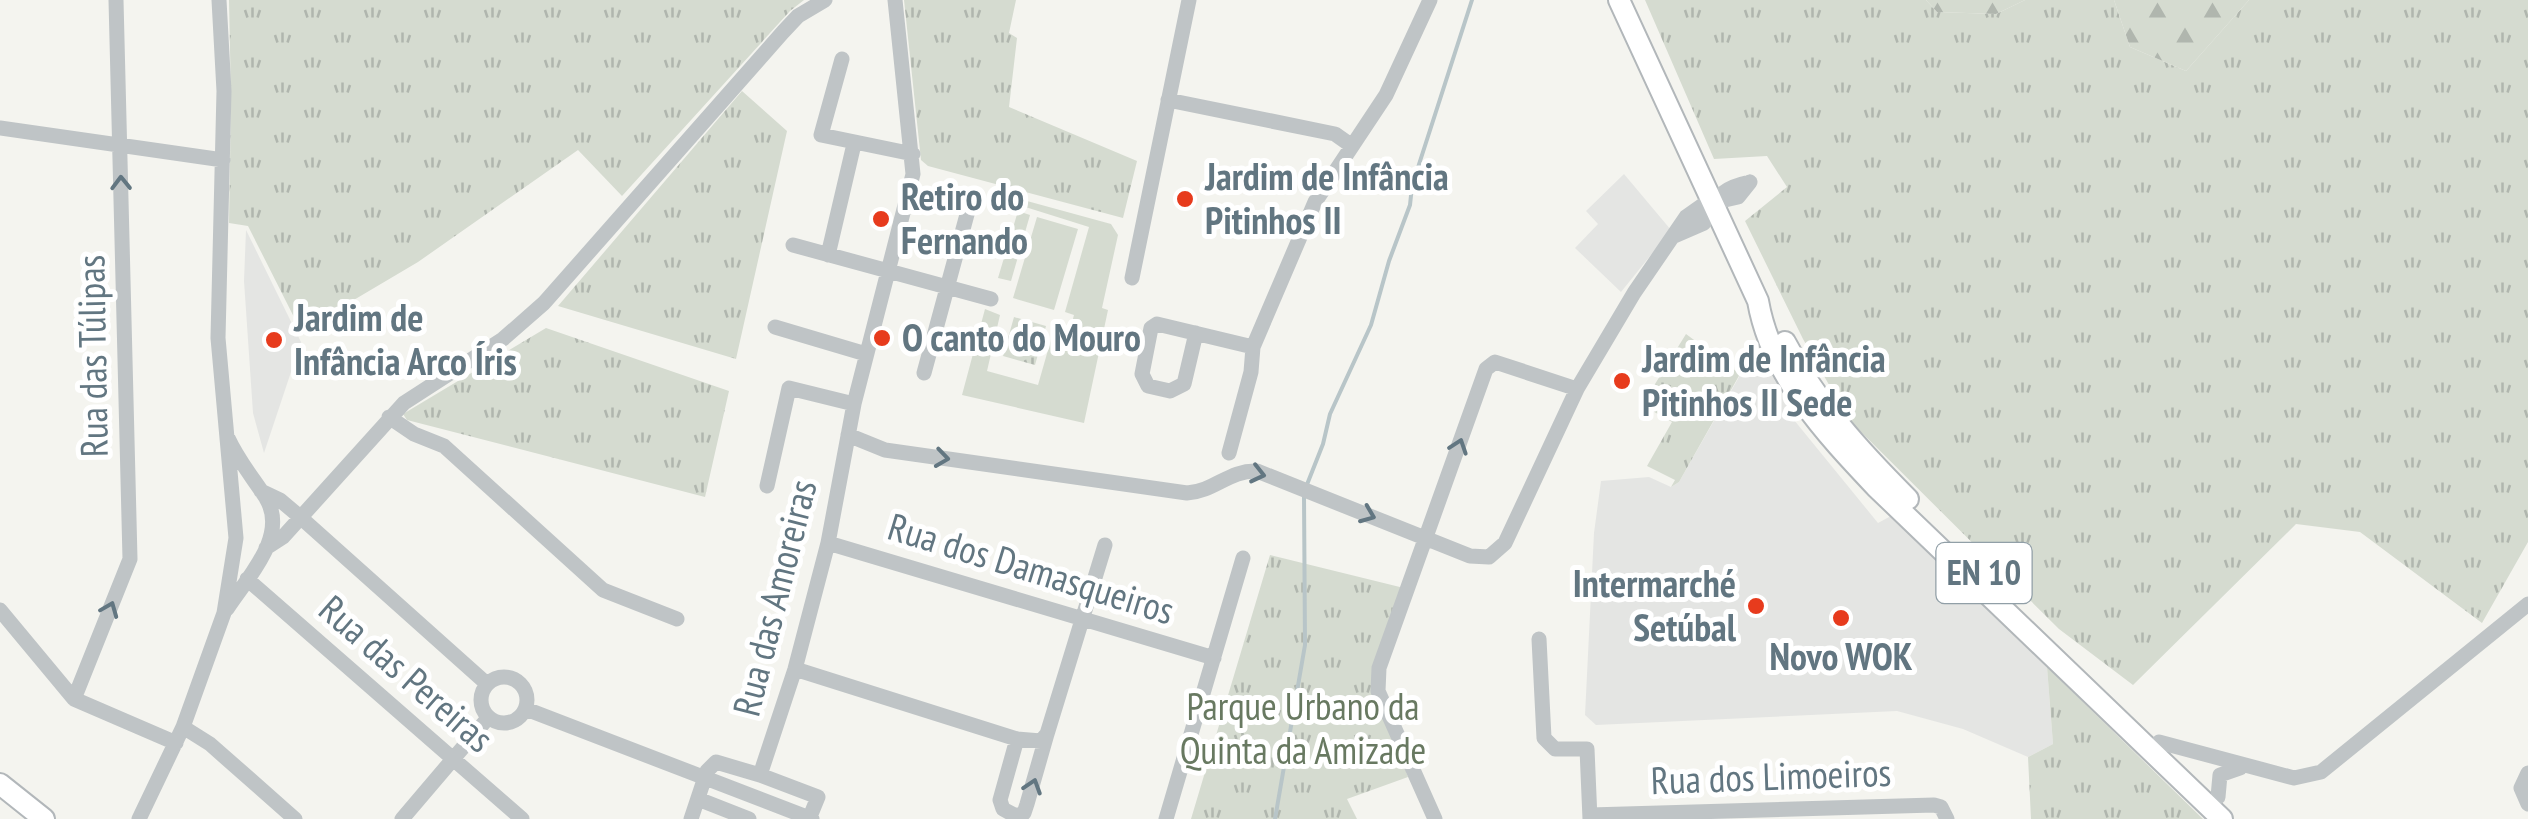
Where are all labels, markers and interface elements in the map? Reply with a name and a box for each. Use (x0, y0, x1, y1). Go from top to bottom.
place label: Jardim de Infância Pitinhos II (1204, 151, 1449, 244)
place label: Retiro do Fernando (901, 171, 1028, 264)
one-way arrow (110, 174, 131, 190)
marker: Jardim de Infância Pitinhos II (1174, 188, 1196, 210)
marker: Retiro do Fernando (870, 208, 892, 230)
street label: Rua das Túlipas (65, 254, 118, 458)
place label: Jardim de Infância Arco Íris (293, 292, 517, 385)
place label: O canto do Mouro (902, 312, 1141, 361)
marker: O canto do Mouro (871, 327, 893, 349)
marker: Jardim de Infância Arco Íris (263, 329, 285, 351)
place label: Jardim de Infância Pitinhos II Sede (1641, 333, 1886, 426)
marker: Jardim de Infância Pitinhos II Sede (1611, 370, 1633, 392)
one-way arrow (1447, 439, 1468, 456)
one-way arrow (933, 447, 950, 468)
one-way arrow (1249, 462, 1266, 483)
street label: Rua das Amoreiras (721, 475, 827, 721)
street label: Rua dos Damasqueiros (883, 501, 1180, 634)
one-way arrow (1358, 503, 1376, 523)
road number: EN 10 (1936, 543, 2032, 603)
place label: Intermarché Setúbal (1573, 558, 1737, 651)
street label: Rua das Pereiras (310, 584, 504, 762)
marker: Intermarché Setúbal (1745, 595, 1767, 617)
one-way arrow (99, 601, 119, 618)
marker: Novo WOK (1830, 607, 1852, 629)
place label: Novo WOK (1769, 631, 1913, 680)
park label: Parque Urbano da Quinta da Amizade (1180, 681, 1426, 774)
street label: Rua dos Limoeiros (1650, 747, 1892, 804)
one-way arrow (1021, 778, 1042, 795)

